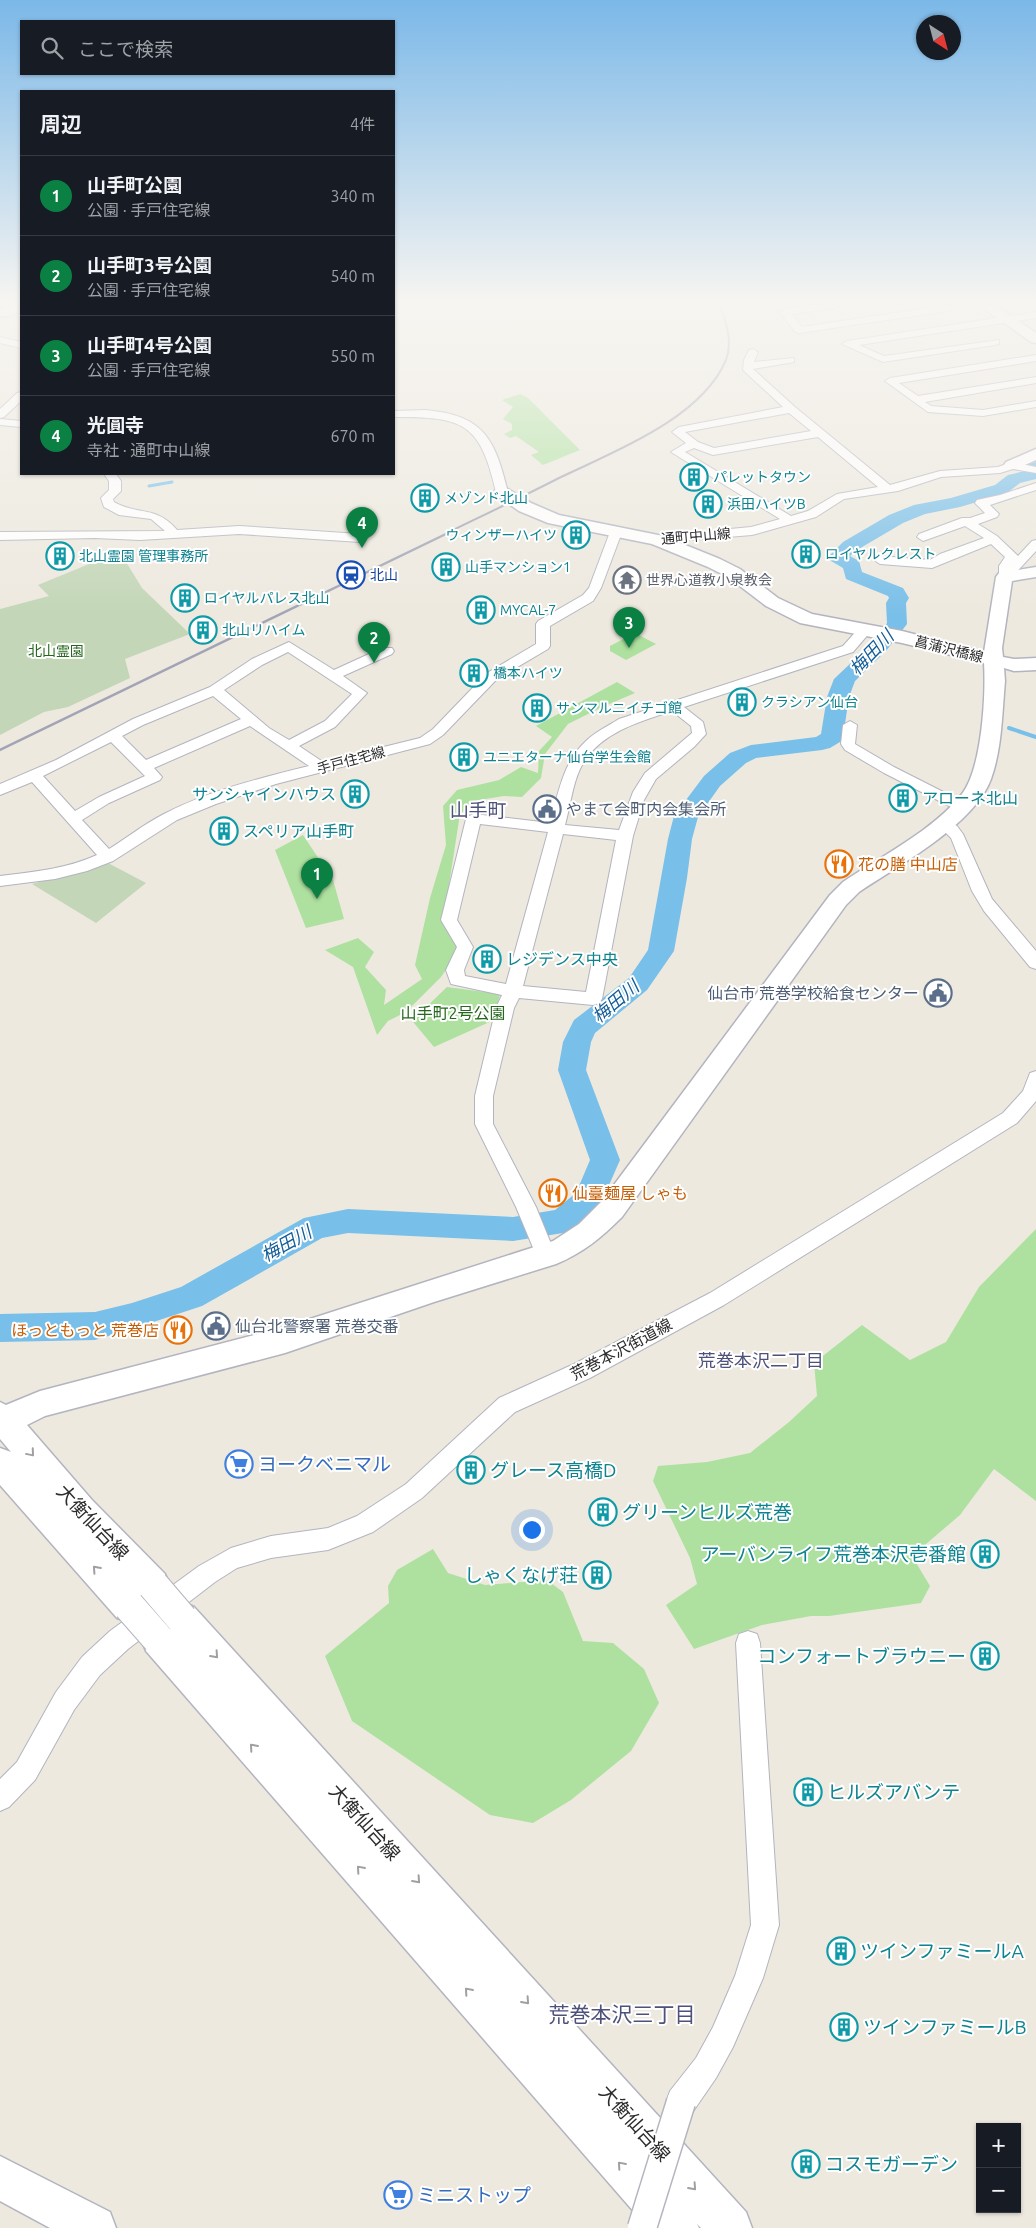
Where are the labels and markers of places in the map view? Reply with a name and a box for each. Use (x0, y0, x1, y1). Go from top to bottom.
building icon: パレットタウン (679, 462, 709, 492)
place label: パレットタウン (713, 469, 811, 485)
building icon: メゾンド北山 (410, 483, 440, 513)
building icon: 浜田ハイツB (693, 489, 723, 519)
place label: メゾンド北山 (444, 490, 528, 506)
place label: 浜田ハイツB (727, 496, 806, 512)
pin: 4 (346, 507, 378, 548)
building icon: ウィンザーハイツ (561, 520, 591, 550)
place label: ウィンザーハイツ (446, 527, 557, 543)
building icon: ロイヤルクレスト (791, 539, 821, 569)
building icon: 北山霊園 管理事務所 (45, 541, 75, 571)
place label: ロイヤルクレスト (825, 546, 937, 562)
place label: 北山霊園 管理事務所 (79, 548, 208, 564)
building icon: 山手マンション1 (431, 552, 461, 582)
place label: 山手マンション1 (465, 559, 571, 575)
station icon: 北山 (336, 560, 366, 590)
temple icon: 世界心道教小泉教会 (612, 565, 642, 595)
place label: 北山 (370, 567, 398, 583)
place label: 世界心道教小泉教会 (646, 572, 772, 588)
building icon: ロイヤルパレス北山 (170, 583, 200, 613)
place label: ロイヤルパレス北山 (204, 590, 330, 606)
building icon: MYCAL-7 (466, 595, 496, 625)
place label: MYCAL-7 (500, 602, 556, 618)
pin: 3 (613, 607, 645, 648)
building icon: 北山リハイム (188, 615, 218, 645)
place label: 北山リハイム (222, 622, 305, 638)
pin: 2 (358, 622, 390, 663)
building icon: 橋本ハイツ (459, 658, 489, 688)
place label: 橋本ハイツ (493, 665, 563, 681)
building icon: クラシアン仙台 (727, 687, 757, 717)
building icon: サンマルニイチゴ館 (522, 693, 552, 723)
place label: クラシアン仙台 (761, 694, 858, 710)
place label: サンマルニイチゴ館 (556, 700, 682, 716)
building icon: ユニエターナ仙台学生会館 (449, 742, 479, 772)
place label: ユニエターナ仙台学生会館 (483, 749, 651, 765)
building icon: サンシャインハウス (340, 779, 370, 809)
building icon: アローネ北山 (888, 783, 918, 813)
place label: サンシャインハウス (192, 785, 336, 803)
place label: アローネ北山 (922, 789, 1018, 807)
public building icon: やまて会町内会集会所 (532, 794, 562, 824)
place label: やまて会町内会集会所 (566, 800, 726, 818)
building icon: スペリア山手町 (209, 816, 239, 846)
place label: スペリア山手町 (243, 822, 354, 840)
restaurant icon: 花の膳 中山店 (824, 849, 854, 879)
place label: 花の膳 中山店 (858, 855, 958, 873)
pin: 1 (301, 858, 333, 899)
building icon: レジデンス中央 (472, 944, 502, 974)
place label: レジデンス中央 (506, 950, 618, 968)
public building icon: 仙台市 荒巻学校給食センター (923, 978, 953, 1008)
place label: 仙台市 荒巻学校給食センター (707, 984, 919, 1002)
restaurant icon: 仙臺麺屋 しゃも (538, 1178, 568, 1208)
place label: 仙臺麺屋 しゃも (572, 1184, 688, 1202)
public building icon: 仙台北警察署 荒巻交番 (201, 1311, 231, 1341)
restaurant icon: ほっともっと 荒巻店 (163, 1315, 193, 1345)
place label: 仙台北警察署 荒巻交番 (235, 1317, 399, 1335)
place label: ほっともっと 荒巻店 (11, 1321, 159, 1339)
supermarket icon: ヨークベニマル (224, 1449, 254, 1479)
place label: ヨークベニマル (258, 1453, 391, 1475)
building icon: グレース高橋D (456, 1455, 486, 1485)
place label: グレース高橋D (490, 1459, 616, 1481)
building icon: グリーンヒルズ荒巻 (588, 1497, 618, 1527)
place label: グリーンヒルズ荒巻 (622, 1501, 792, 1523)
building icon: アーバンライフ荒巻本沢壱番館 (970, 1539, 1000, 1569)
place label: アーバンライフ荒巻本沢壱番館 (700, 1543, 966, 1565)
building icon: しゃくなげ荘 (582, 1560, 612, 1590)
place label: しゃくなげ荘 (464, 1564, 578, 1586)
building icon: コンフォートブラウニー (970, 1641, 1000, 1671)
place label: コンフォートブラウニー (758, 1645, 966, 1667)
building icon: ヒルズアバンテ (793, 1777, 823, 1807)
place label: ヒルズアバンテ (827, 1781, 960, 1803)
building icon: ツインファミールA (826, 1936, 856, 1966)
place label: ツインファミールA (860, 1940, 1024, 1962)
building icon: ツインファミールB (829, 2012, 859, 2042)
place label: ツインファミールB (863, 2016, 1027, 2038)
building icon: コスモガーデン (791, 2149, 821, 2179)
place label: コスモガーデン (825, 2153, 958, 2175)
supermarket icon: ミニストップ (383, 2180, 413, 2210)
place label: ミニストップ (417, 2184, 531, 2206)

